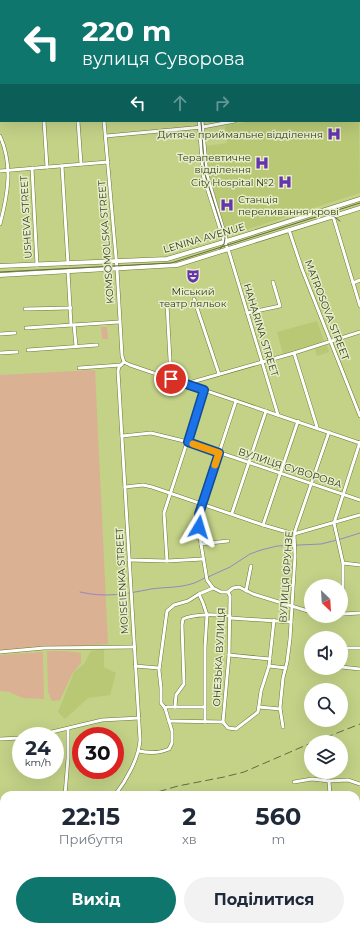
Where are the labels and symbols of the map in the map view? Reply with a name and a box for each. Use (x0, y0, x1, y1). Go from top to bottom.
hospital icon: Дитяче приймальне відділення (326, 126, 342, 142)
place label: Дитяче приймальне відділення (158, 128, 323, 141)
place label: Терапевтичне відділення (177, 151, 251, 176)
hospital icon: Терапевтичне відділення (254, 155, 270, 171)
hospital icon: City Hospital №2 (277, 174, 293, 190)
street label: USHEVA STREET (17, 175, 35, 259)
place label: City Hospital №2 (191, 176, 274, 189)
street label: KOMSOMOLSKA STREET (95, 180, 117, 304)
place label: Станція переливання крові (238, 193, 339, 218)
hospital icon: Станція переливання крові (219, 197, 235, 213)
street label: LENINA AVENUE (161, 220, 247, 256)
street label: MATROSOVA STREET (302, 258, 352, 362)
theatre icon: Міський театр ляльок (185, 268, 201, 284)
street label: HAHARINA STREET (241, 282, 281, 378)
place label: Міський театр ляльок (159, 285, 227, 310)
pin (154, 362, 188, 396)
street label: ВУЛИЦЯ СУВОРОВА (236, 445, 344, 491)
position arrow (178, 506, 220, 548)
street label: MOISEIENKA STREET (113, 527, 131, 634)
street label: ВУЛИЦЯ ФРУНЗЕ (276, 530, 296, 623)
north arrow (304, 579, 348, 623)
street label: ОНЕЗЬКА ВУЛИЦЯ (210, 607, 228, 707)
speed limit sign: 30 (72, 727, 124, 779)

